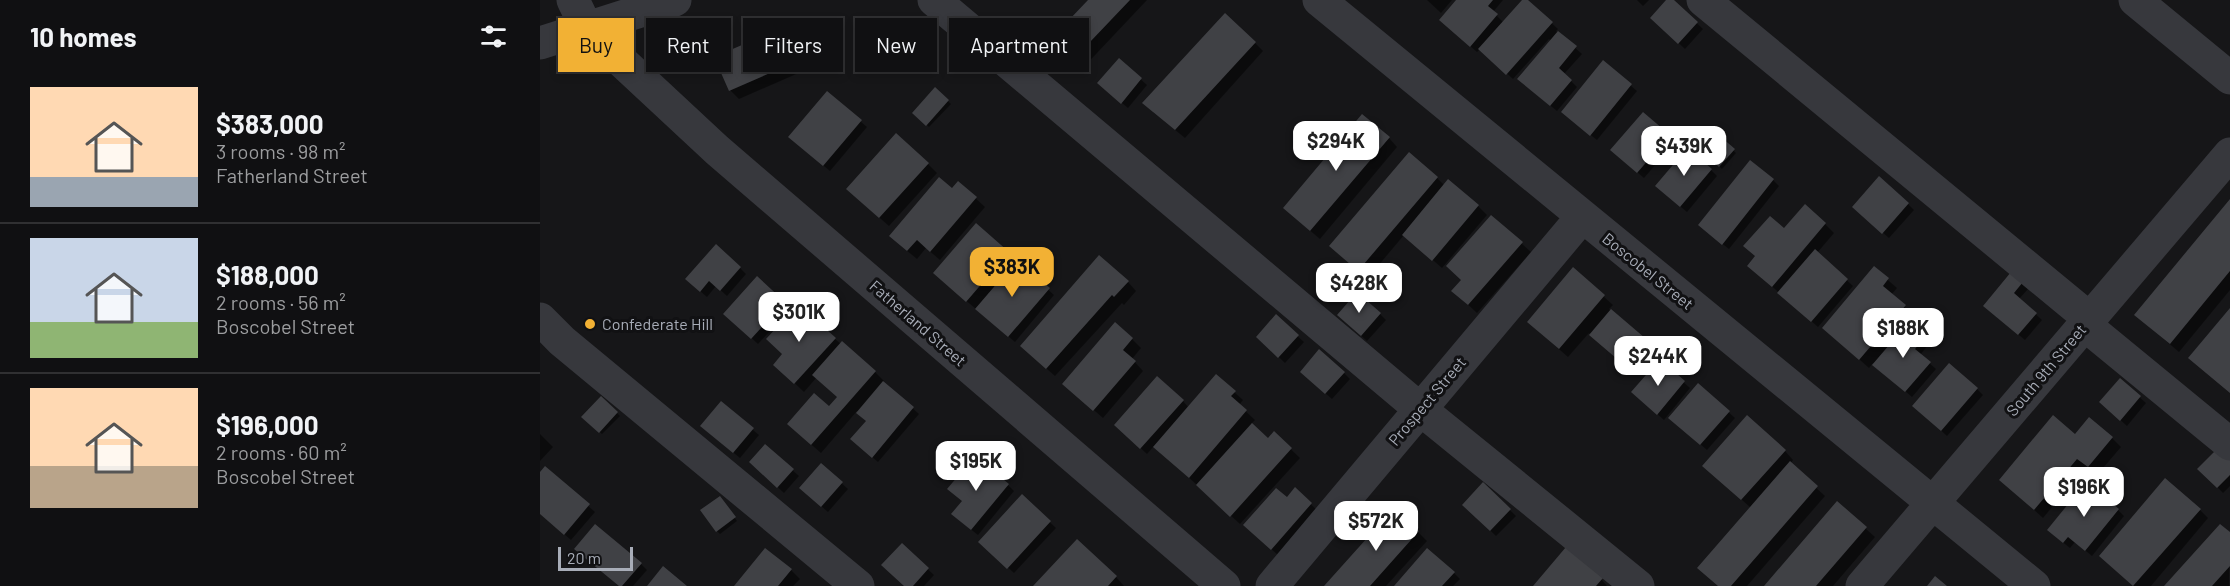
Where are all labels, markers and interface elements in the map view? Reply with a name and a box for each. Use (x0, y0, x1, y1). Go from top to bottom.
chip: Buy (558, 18, 634, 72)
chip: Rent (646, 18, 731, 72)
chip: Filters (743, 18, 843, 72)
chip: New (855, 18, 937, 72)
chip: Apartment (949, 18, 1089, 72)
icon: filters (477, 20, 510, 53)
text: 10 homes (30, 21, 137, 52)
text: $383,000 (216, 108, 324, 139)
icon: home (78, 111, 150, 183)
pin: $294K (1294, 121, 1378, 172)
pin: $439K (1642, 126, 1726, 177)
text: $294K (1307, 128, 1365, 152)
text: $439K (1655, 133, 1713, 157)
text: 3 rooms · 98 m² (216, 139, 346, 163)
text: Fatherland Street (216, 163, 368, 187)
street label: Boscobel Street (1599, 228, 1697, 313)
pin: $383K (970, 247, 1054, 298)
text: $383K (984, 254, 1040, 278)
text: $188,000 (216, 259, 319, 290)
icon: home (78, 262, 150, 334)
pin: $428K (1317, 263, 1401, 314)
text: $428K (1330, 270, 1388, 294)
street label: Fatherland Street (866, 276, 970, 370)
text: 2 rooms · 56 m² (216, 290, 346, 314)
pin: $301K (757, 292, 841, 343)
text: $301K (772, 299, 826, 323)
pin: $188K (1861, 308, 1945, 359)
text: Boscobel Street (216, 314, 355, 338)
place label: Confederate Hill (602, 314, 713, 333)
text: $188K (1877, 315, 1929, 339)
marker: Confederate Hill (583, 317, 597, 331)
street label: South 9th Street (2002, 320, 2090, 419)
pin: $244K (1616, 336, 1700, 387)
text: $244K (1628, 343, 1688, 367)
street label: Prospect Street (1384, 352, 1469, 449)
text: $196,000 (216, 409, 319, 440)
icon: home (78, 412, 150, 484)
text: 2 rooms · 60 m² (216, 440, 347, 464)
pin: $195K (934, 441, 1018, 492)
text: $195K (950, 448, 1002, 472)
text: Boscobel Street (216, 464, 355, 488)
pin: $196K (2042, 467, 2126, 518)
text: $196K (2058, 474, 2110, 498)
pin: $572K (1334, 501, 1418, 552)
text: $572K (1348, 508, 1404, 532)
scale bar (558, 544, 633, 572)
text: 20 m (567, 548, 601, 567)

